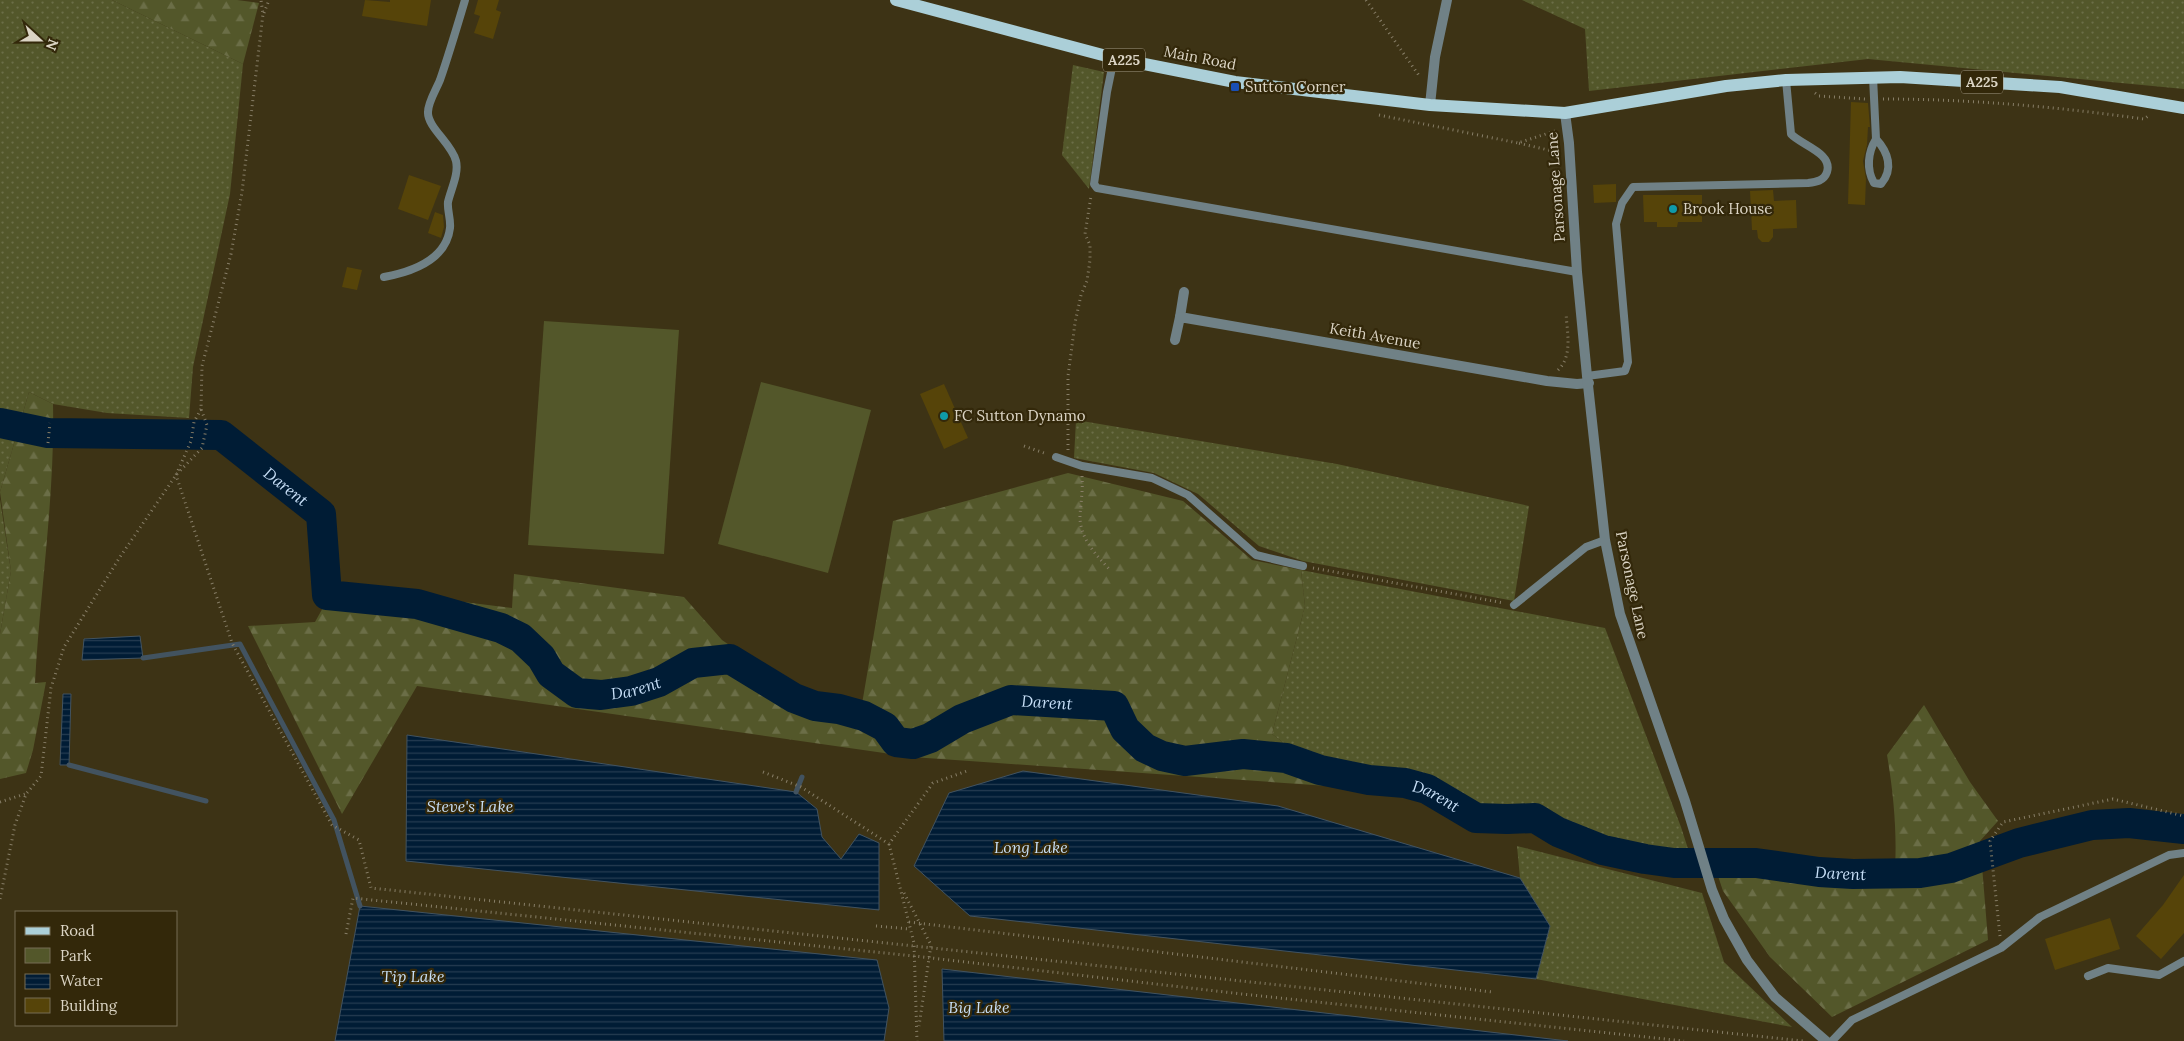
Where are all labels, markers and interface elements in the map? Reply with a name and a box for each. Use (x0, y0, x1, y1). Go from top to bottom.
north arrow (15, 15, 65, 65)
text: N (42, 36, 62, 53)
street label: Main Road (1162, 41, 1238, 74)
road number: A225 (1103, 48, 1145, 72)
road number: A225 (1961, 70, 2003, 94)
place label: Sutton Corner (1245, 77, 1346, 96)
marker: Sutton Corner (1229, 81, 1241, 93)
street label: Parsonage Lane (1542, 131, 1569, 243)
place label: Brook House (1683, 199, 1772, 218)
marker: Brook House (1667, 203, 1679, 215)
street label: Keith Avenue (1328, 318, 1422, 353)
place label: FC Sutton Dynamo (954, 406, 1086, 425)
marker: FC Sutton Dynamo (938, 410, 950, 422)
water label: Darent (260, 463, 312, 510)
street label: Parsonage Lane (1612, 529, 1653, 641)
water label: Darent (610, 672, 664, 704)
water label: Darent (1021, 691, 1073, 714)
water label: Darent (1410, 775, 1463, 816)
water label: Steve's Lake (427, 796, 514, 816)
water label: Long Lake (994, 837, 1068, 857)
water label: Darent (1814, 862, 1866, 884)
legend (15, 911, 178, 1026)
text: Road (60, 921, 95, 940)
text: Park (60, 946, 91, 965)
water label: Tip Lake (381, 966, 445, 986)
text: Water (60, 971, 103, 990)
text: Building (60, 996, 118, 1015)
water label: Big Lake (948, 997, 1010, 1017)

